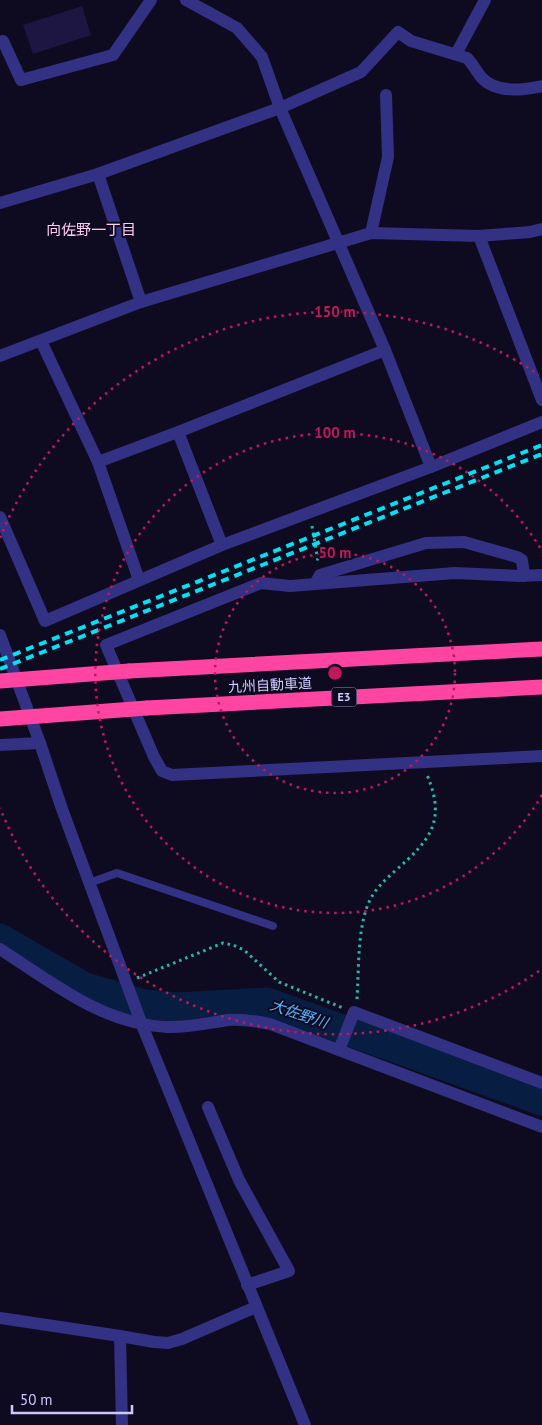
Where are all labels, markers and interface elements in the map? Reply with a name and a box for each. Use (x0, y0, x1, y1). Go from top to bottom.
district label: 向佐野一丁目 (46, 220, 136, 239)
text: 150 m (314, 302, 356, 321)
text: 100 m (314, 423, 356, 442)
text: 50 m (319, 543, 351, 562)
centre of rings (326, 664, 344, 682)
street label: 九州自動車道 (228, 674, 312, 696)
road number: E3 (332, 688, 356, 706)
water label: 大佐野川 (268, 995, 333, 1033)
scale bar (12, 1382, 132, 1414)
text: 50 m (20, 1390, 53, 1409)

